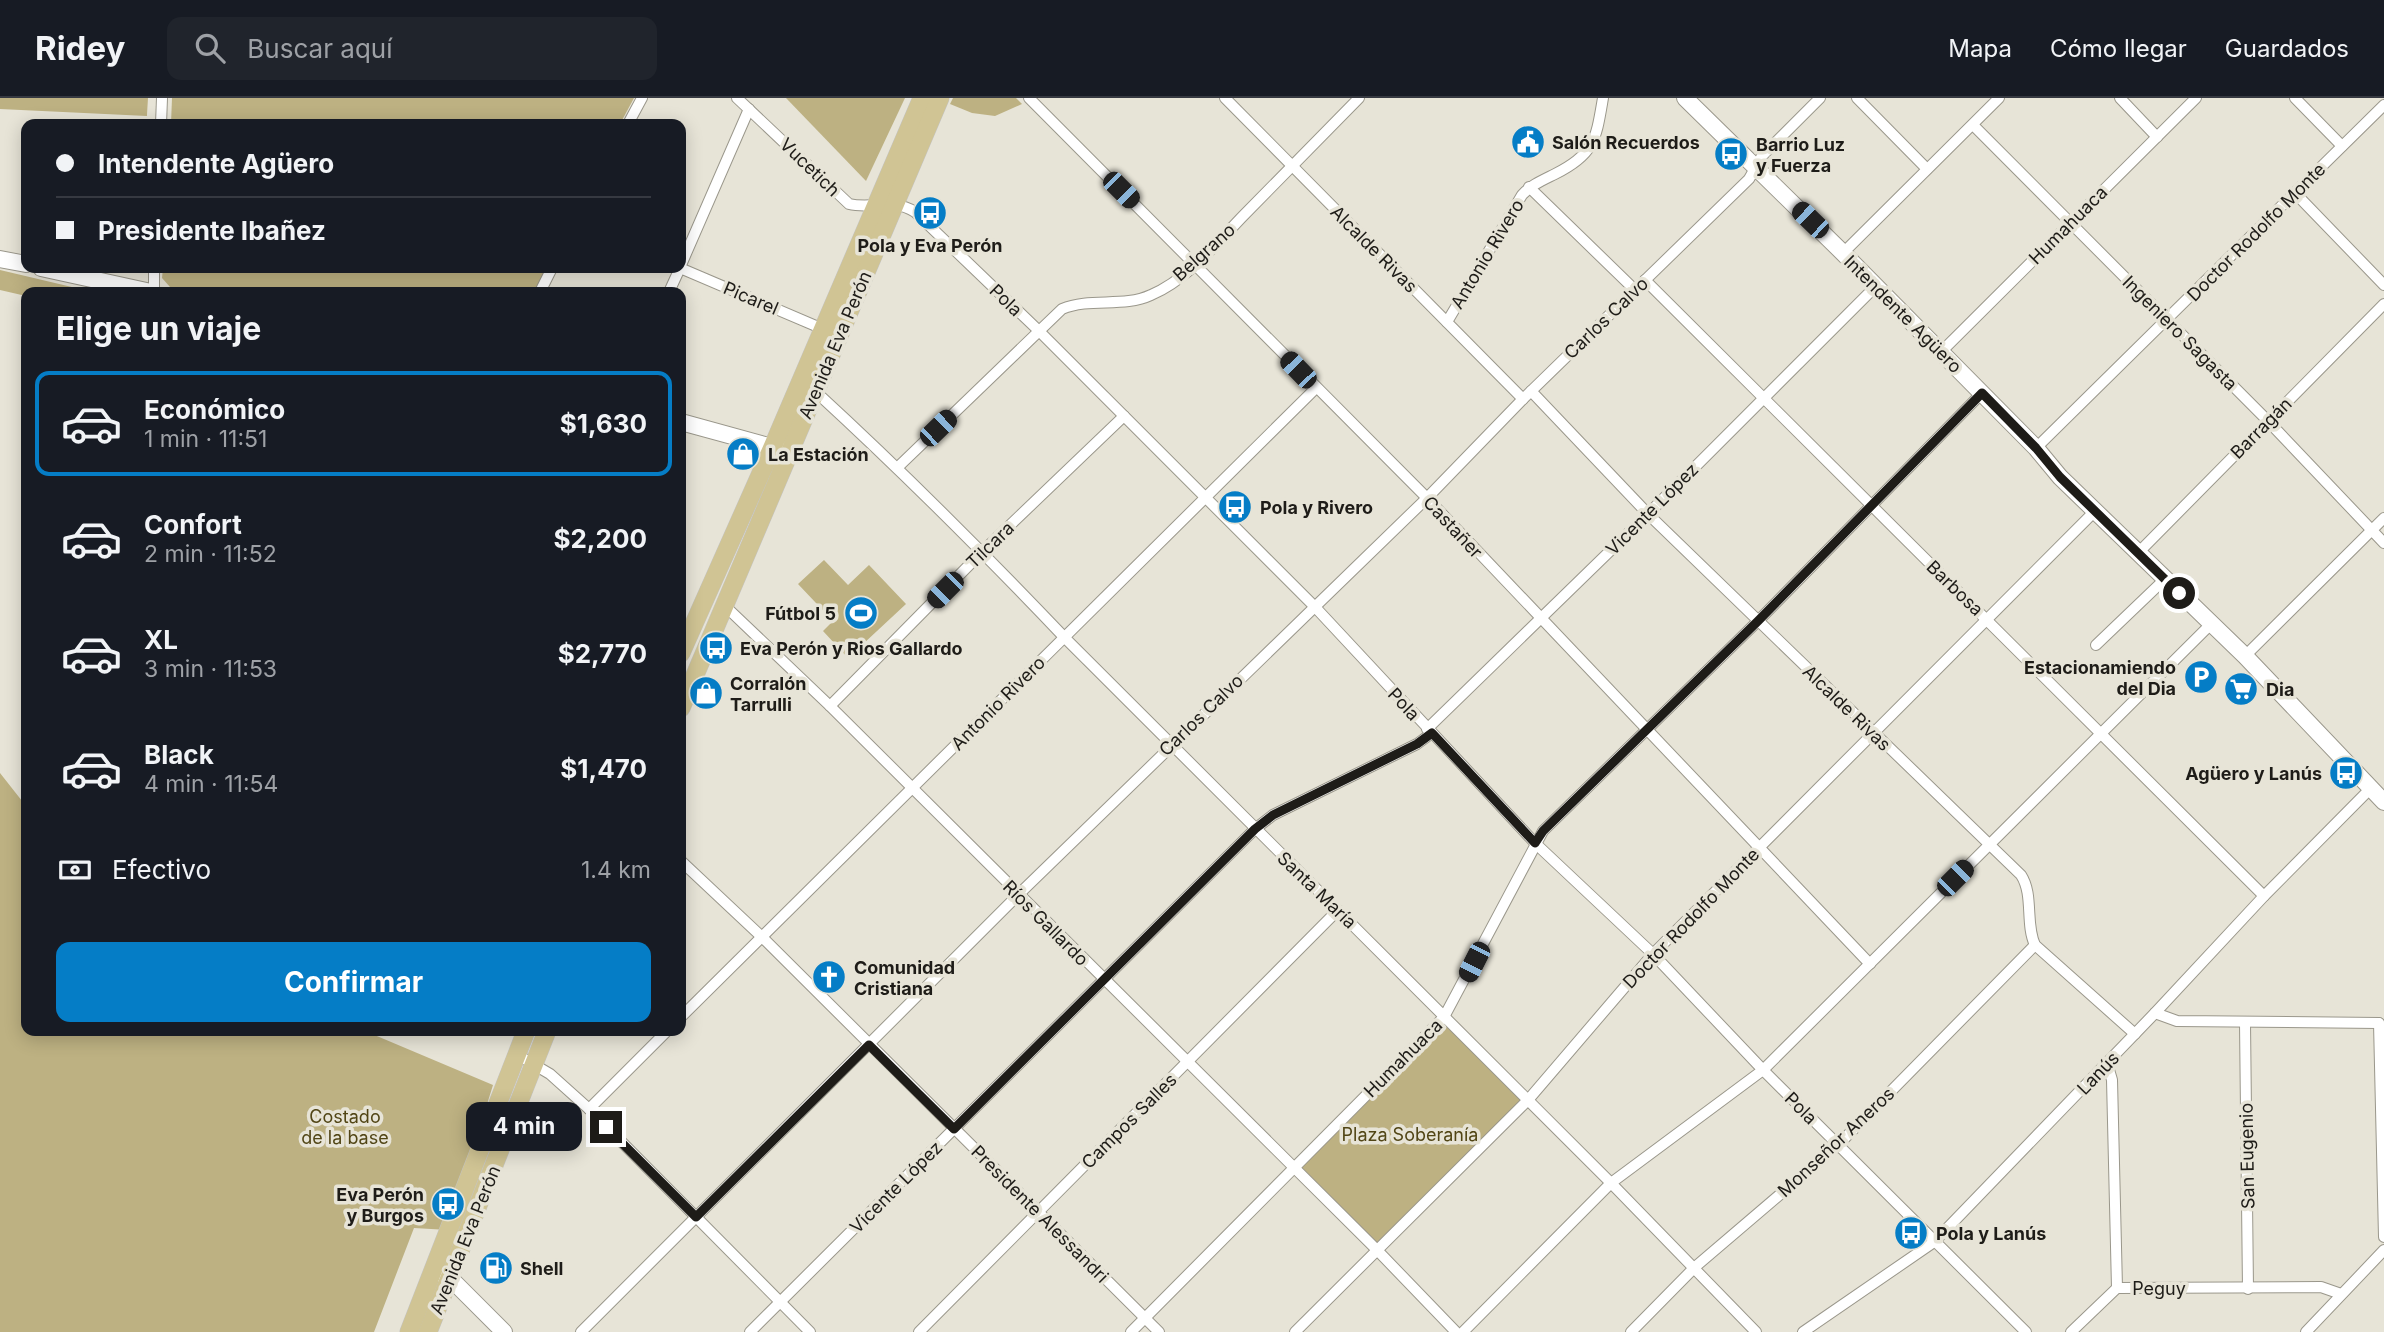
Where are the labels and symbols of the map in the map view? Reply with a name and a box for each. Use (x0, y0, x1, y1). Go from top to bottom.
public building icon: Salón Recuerdos (1509, 123, 1547, 161)
place label: Salón Recuerdos (1552, 132, 1700, 153)
street label: Vucetich (776, 133, 844, 201)
place label: Barrio Luz y Fuerza (1756, 134, 1845, 176)
bus stop icon: Barrio Luz y Fuerza (1712, 135, 1750, 173)
street label: Doctor Rodolfo Monte (2183, 159, 2329, 305)
car (1099, 168, 1144, 212)
street label: Humahuaca (2025, 182, 2111, 268)
bus stop icon: Pola y Eva Perón (911, 194, 949, 232)
street label: Antonio Rivero (1446, 195, 1528, 313)
car (1788, 198, 1833, 242)
street label: Alcalde Rivas (1326, 201, 1422, 297)
street label: Belgrano (1169, 219, 1239, 285)
place label: Pola y Eva Perón (858, 235, 1002, 256)
street label: Intendente Agüero (1840, 251, 1966, 377)
street label: Avenida Eva Perón (794, 268, 876, 422)
street label: Ingeniero Sagasta (2118, 271, 2242, 395)
street label: Carlos Calvo (1560, 273, 1652, 363)
street label: Picarel (720, 277, 782, 319)
street label: Pola (986, 280, 1026, 320)
car (1276, 348, 1321, 392)
street label: Barragán (2226, 393, 2296, 463)
car (916, 406, 961, 450)
shop icon: La Estación (724, 435, 762, 473)
place label: La Estación (768, 444, 869, 465)
street label: Vicente López (1602, 459, 1702, 559)
bus stop icon: Pola y Rivero (1216, 488, 1254, 526)
street label: Castañer (1419, 492, 1487, 562)
place label: Pola y Rivero (1260, 497, 1373, 518)
street label: Tilcara (962, 517, 1018, 573)
street label: Barbosa (1922, 556, 1988, 620)
car (923, 568, 968, 612)
route start (2163, 577, 2195, 609)
sports icon: Fútbol 5 (842, 594, 880, 632)
place label: Fútbol 5 (765, 603, 836, 624)
bus stop icon: Eva Perón y Rios Gallardo (697, 629, 735, 667)
place label: Eva Perón y Rios Gallardo (740, 638, 963, 659)
street label: Antonio Rivero (947, 652, 1049, 754)
place label: Estacionamiendo del Dia (2024, 657, 2176, 699)
parking icon: Estacionamiendo del Dia (2182, 658, 2220, 696)
street label: Alcalde Rivas (1799, 661, 1895, 755)
street label: Carlos Calvo (1155, 670, 1247, 760)
supermarket icon: Dia (2222, 670, 2260, 708)
place label: Corralón Tarrulli (730, 673, 806, 715)
shop icon: Corralón Tarrulli (687, 674, 725, 712)
place label: Dia (2266, 679, 2294, 700)
street label: Pola (1384, 683, 1424, 725)
bus stop icon: Agüero y Lanús (2327, 754, 2365, 792)
place label: Agüero y Lanús (2185, 763, 2322, 784)
street label: Doctor Rodolfo Monte (1619, 844, 1763, 992)
street label: Santa María (1273, 847, 1361, 933)
car (1933, 856, 1978, 900)
street label: Ríos Gallardo (999, 876, 1093, 970)
car (1456, 939, 1493, 985)
place label: Comunidad Cristiana (854, 957, 955, 999)
church icon: Comunidad Cristiana (810, 958, 848, 996)
street label: Humahuaca (1360, 1015, 1446, 1101)
street label: Lanús (2073, 1047, 2123, 1099)
street label: Campos Salles (1077, 1069, 1181, 1173)
street label: Monseñor Aneros (1774, 1083, 1898, 1201)
street label: Pola (1781, 1088, 1821, 1128)
callout: 4 min (466, 1102, 582, 1152)
street label: San Eugenio (2236, 1103, 2258, 1209)
park label: Costado de la base (301, 1106, 389, 1148)
route end (590, 1111, 622, 1143)
park label: Plaza Soberanía (1342, 1124, 1478, 1145)
street label: Vicente López (846, 1137, 946, 1237)
street label: Presidente Alessandri (967, 1141, 1113, 1287)
street label: Avenida Eva Perón (426, 1163, 504, 1317)
place label: Eva Perón y Burgos (336, 1184, 424, 1226)
bus stop icon: Eva Perón y Burgos (429, 1185, 467, 1223)
bus stop icon: Pola y Lanús (1892, 1214, 1930, 1252)
place label: Pola y Lanús (1936, 1223, 2046, 1244)
fuel station icon: Shell (477, 1249, 515, 1287)
place label: Shell (520, 1258, 563, 1279)
street label: Peguy (2132, 1278, 2186, 1299)

